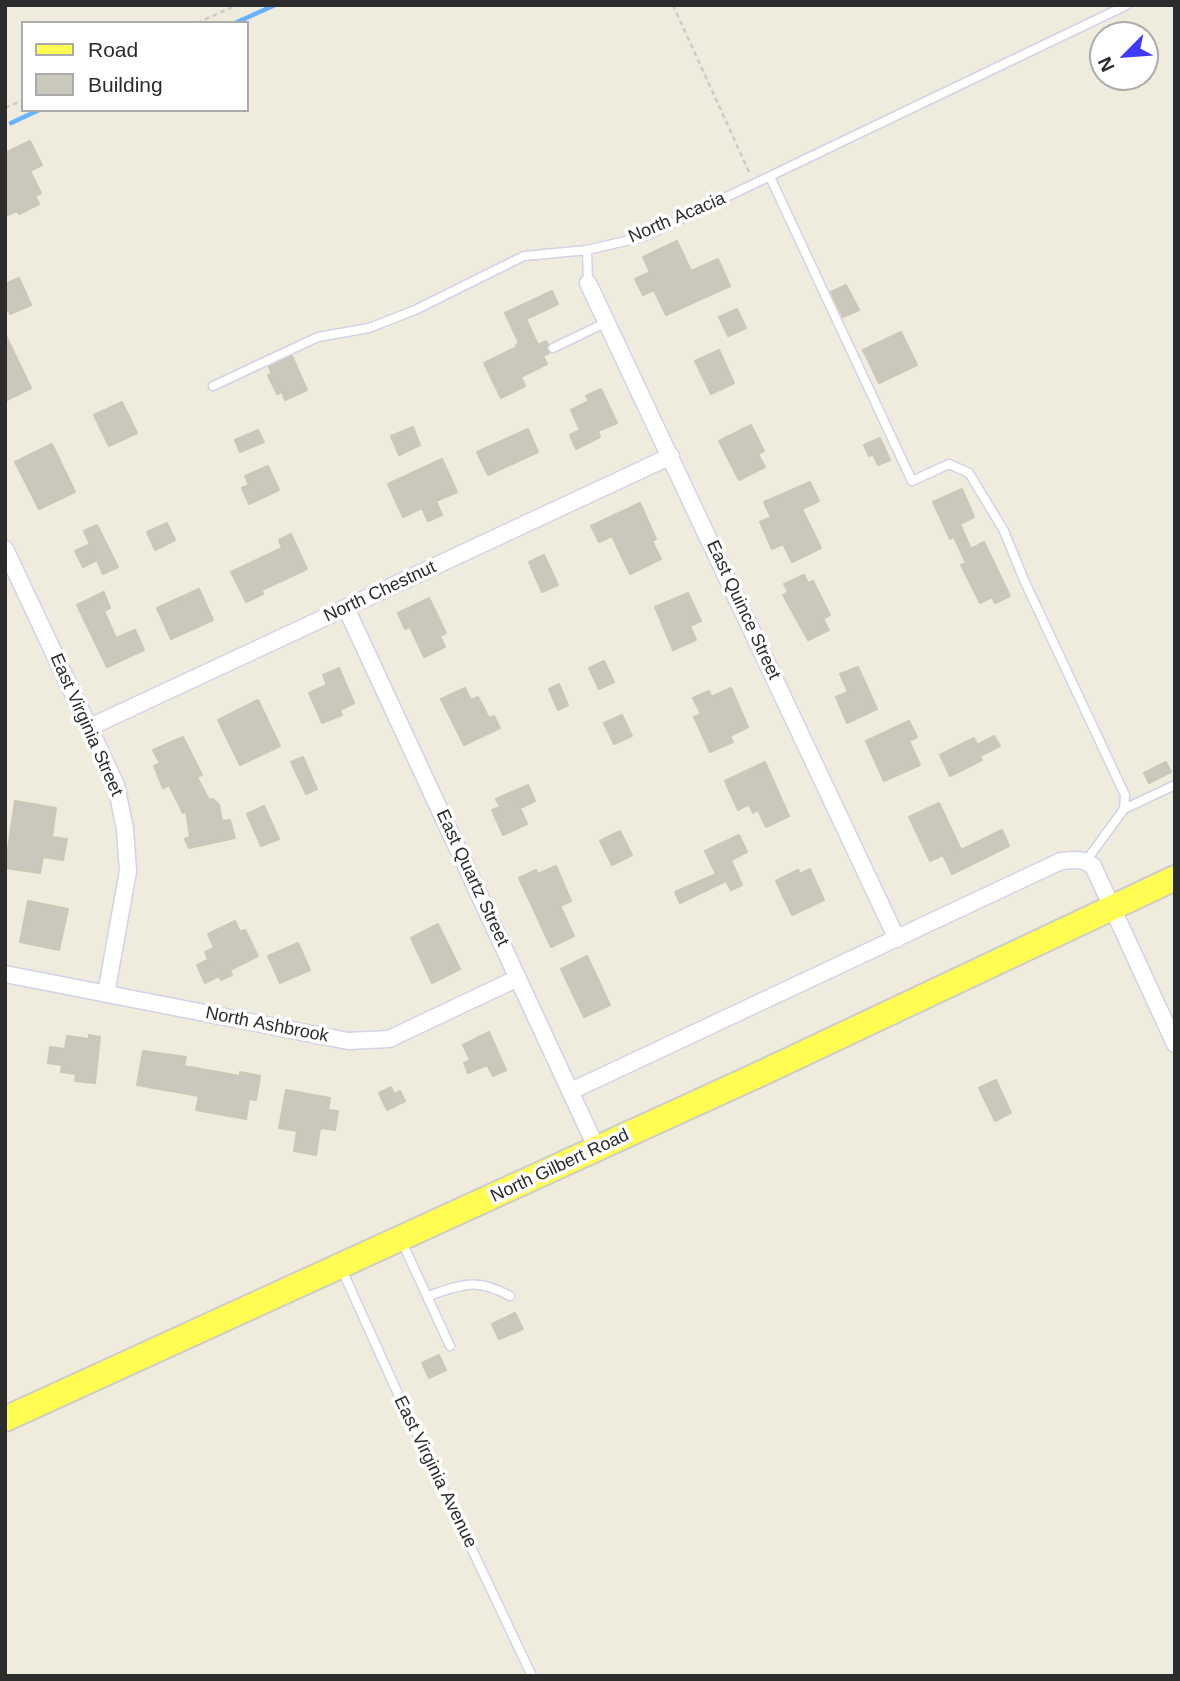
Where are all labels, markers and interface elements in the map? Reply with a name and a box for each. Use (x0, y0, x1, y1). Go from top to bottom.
legend (21, 21, 248, 112)
north arrow (1089, 21, 1159, 91)
text: Road (88, 38, 138, 61)
text: N (1094, 54, 1119, 75)
text: Building (88, 73, 163, 96)
street label: North Acacia (625, 188, 729, 248)
street label: East Quince Street (701, 537, 785, 683)
street label: North Chestnut (321, 557, 439, 627)
street label: East Virginia Street (45, 650, 127, 800)
street label: East Quartz Street (431, 806, 513, 950)
street label: North Ashbrook (204, 1002, 330, 1048)
street label: North Gilbert Road (487, 1125, 633, 1207)
street label: East Virginia Avenue (389, 1392, 481, 1552)

